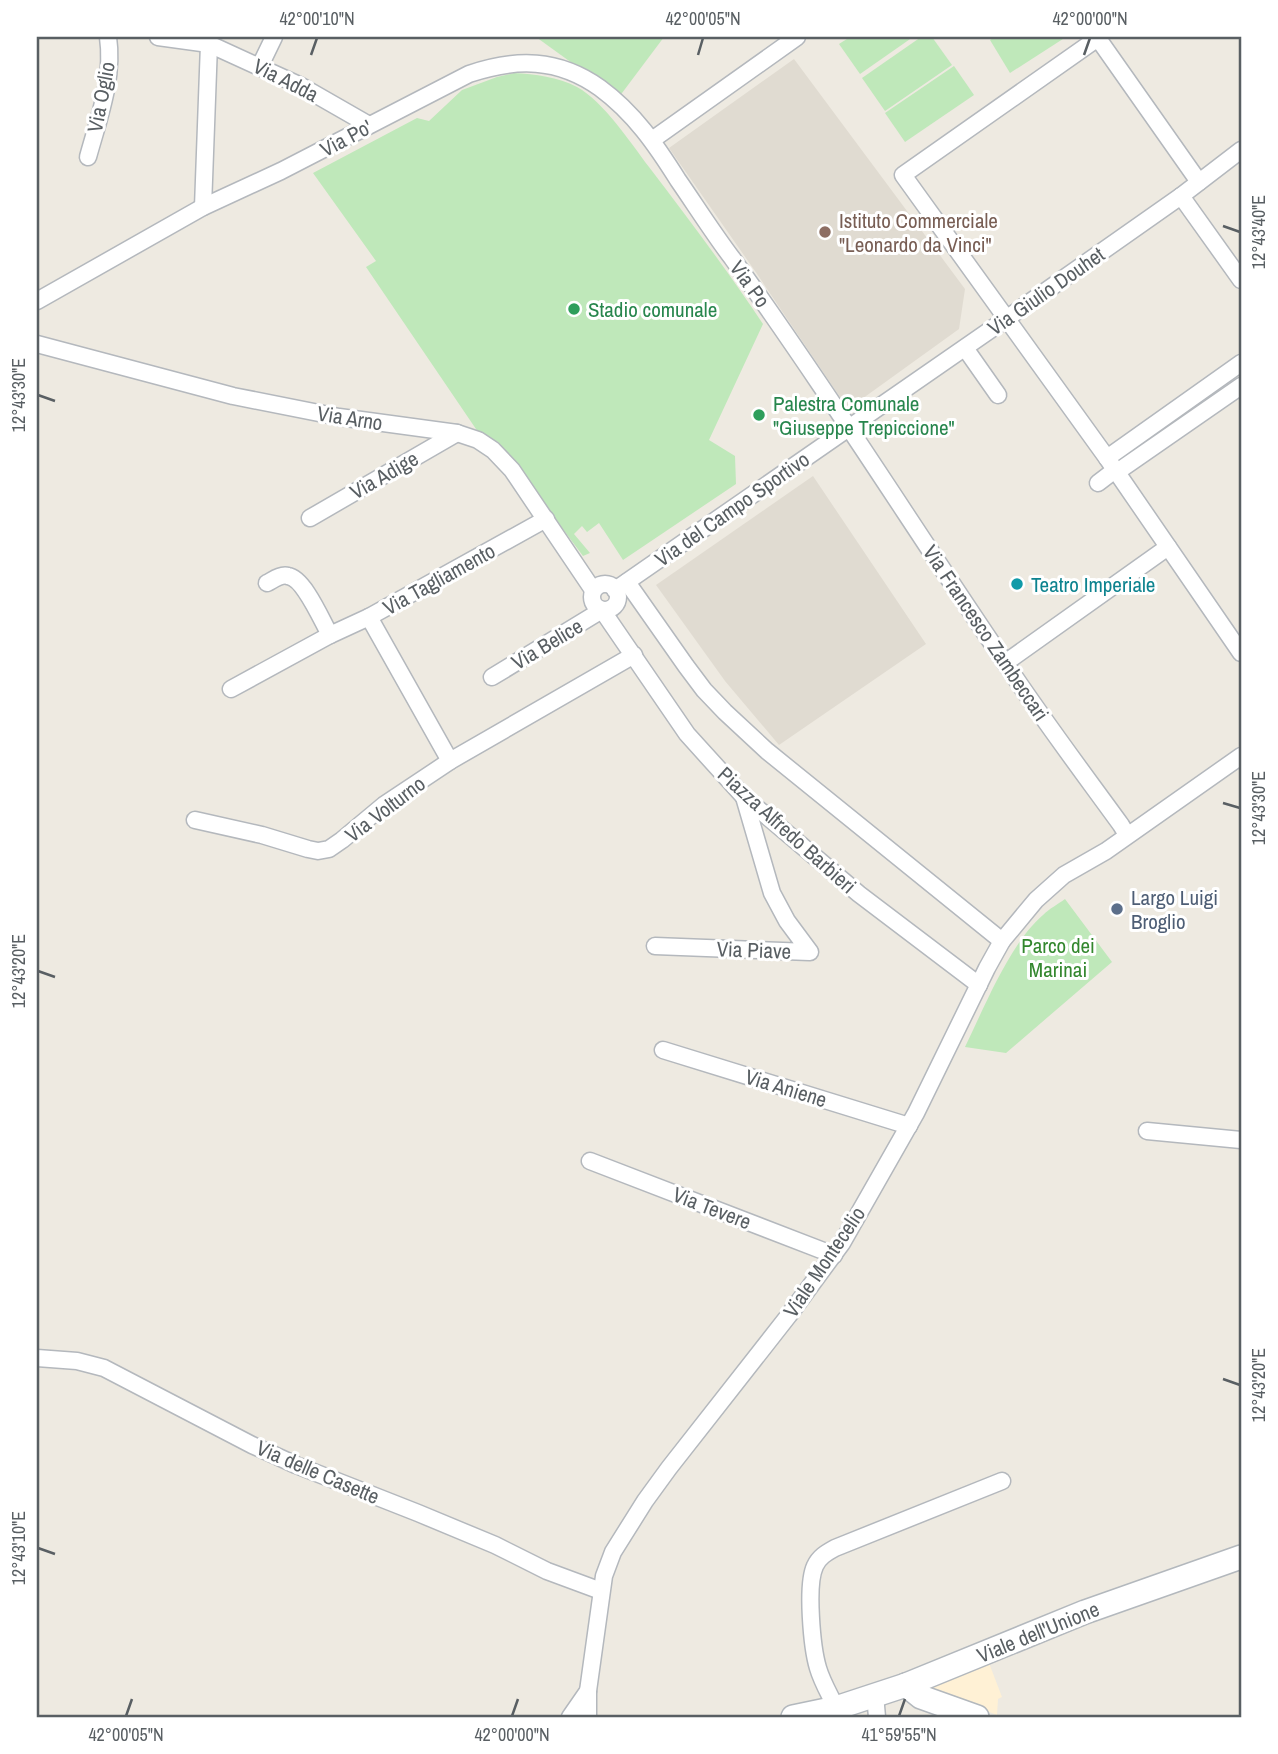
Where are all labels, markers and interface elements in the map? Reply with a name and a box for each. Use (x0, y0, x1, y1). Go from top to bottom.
text: 42°00'10"N (279, 6, 355, 31)
text: 42°00'05"N (665, 6, 741, 31)
text: 42°00'00"N (1052, 6, 1128, 31)
street label: Via Adda (248, 51, 324, 109)
street label: Via Oglio (80, 59, 122, 135)
street label: Via Po' (315, 112, 377, 164)
text: 12°43'40"E (1246, 195, 1271, 269)
place label: Istituto Commerciale "Leonardo da Vinci" (839, 206, 998, 259)
marker: Istituto Commerciale "Leonardo da Vinci" (817, 224, 833, 240)
street label: Via Giulio Douhet (982, 240, 1110, 342)
street label: Via Po (723, 255, 777, 313)
place label: Stadio comunale (588, 295, 717, 324)
marker: Stadio comunale (566, 301, 582, 317)
text: 12°43'30"E (6, 358, 31, 432)
place label: Palestra Comunale "Giuseppe Trepiccione" (773, 389, 955, 442)
street label: Via Arno (315, 399, 385, 437)
marker: Palestra Comunale "Giuseppe Trepiccione" (751, 407, 767, 423)
street label: Via Adige (345, 444, 423, 506)
street label: Via del Campo Sportivo (649, 445, 815, 573)
street label: Via Tagliamento (378, 536, 500, 622)
street label: Via Francesco Zambeccari (916, 539, 1056, 727)
place label: Teatro Imperiale (1031, 570, 1155, 599)
marker: Teatro Imperiale (1009, 576, 1025, 592)
street label: Via Belice (506, 611, 588, 677)
street label: Piazza Alfredo Barbieri (711, 760, 863, 900)
street label: Via Volturno (339, 769, 431, 849)
text: 12°43'30"E (1246, 771, 1271, 845)
place label: Largo Luigi Broglio (1131, 883, 1218, 936)
marker: Largo Luigi Broglio (1109, 901, 1125, 917)
park label: Parco dei Marinai (1021, 931, 1095, 984)
text: 12°43'20"E (6, 934, 31, 1008)
street label: Via Piave (716, 934, 792, 966)
street label: Via Aniene (742, 1062, 830, 1114)
street label: Via Tevere (669, 1180, 755, 1236)
street label: Viale Montecelio (776, 1201, 872, 1323)
text: 12°43'20"E (1246, 1348, 1271, 1422)
street label: Via delle Casette (252, 1433, 384, 1511)
text: 12°43'10"E (6, 1511, 31, 1585)
street label: Viale dell'Unione (973, 1594, 1103, 1670)
text: 42°00'05"N (88, 1722, 164, 1747)
text: 42°00'00"N (474, 1722, 550, 1747)
text: 41°59'55"N (861, 1722, 937, 1747)

